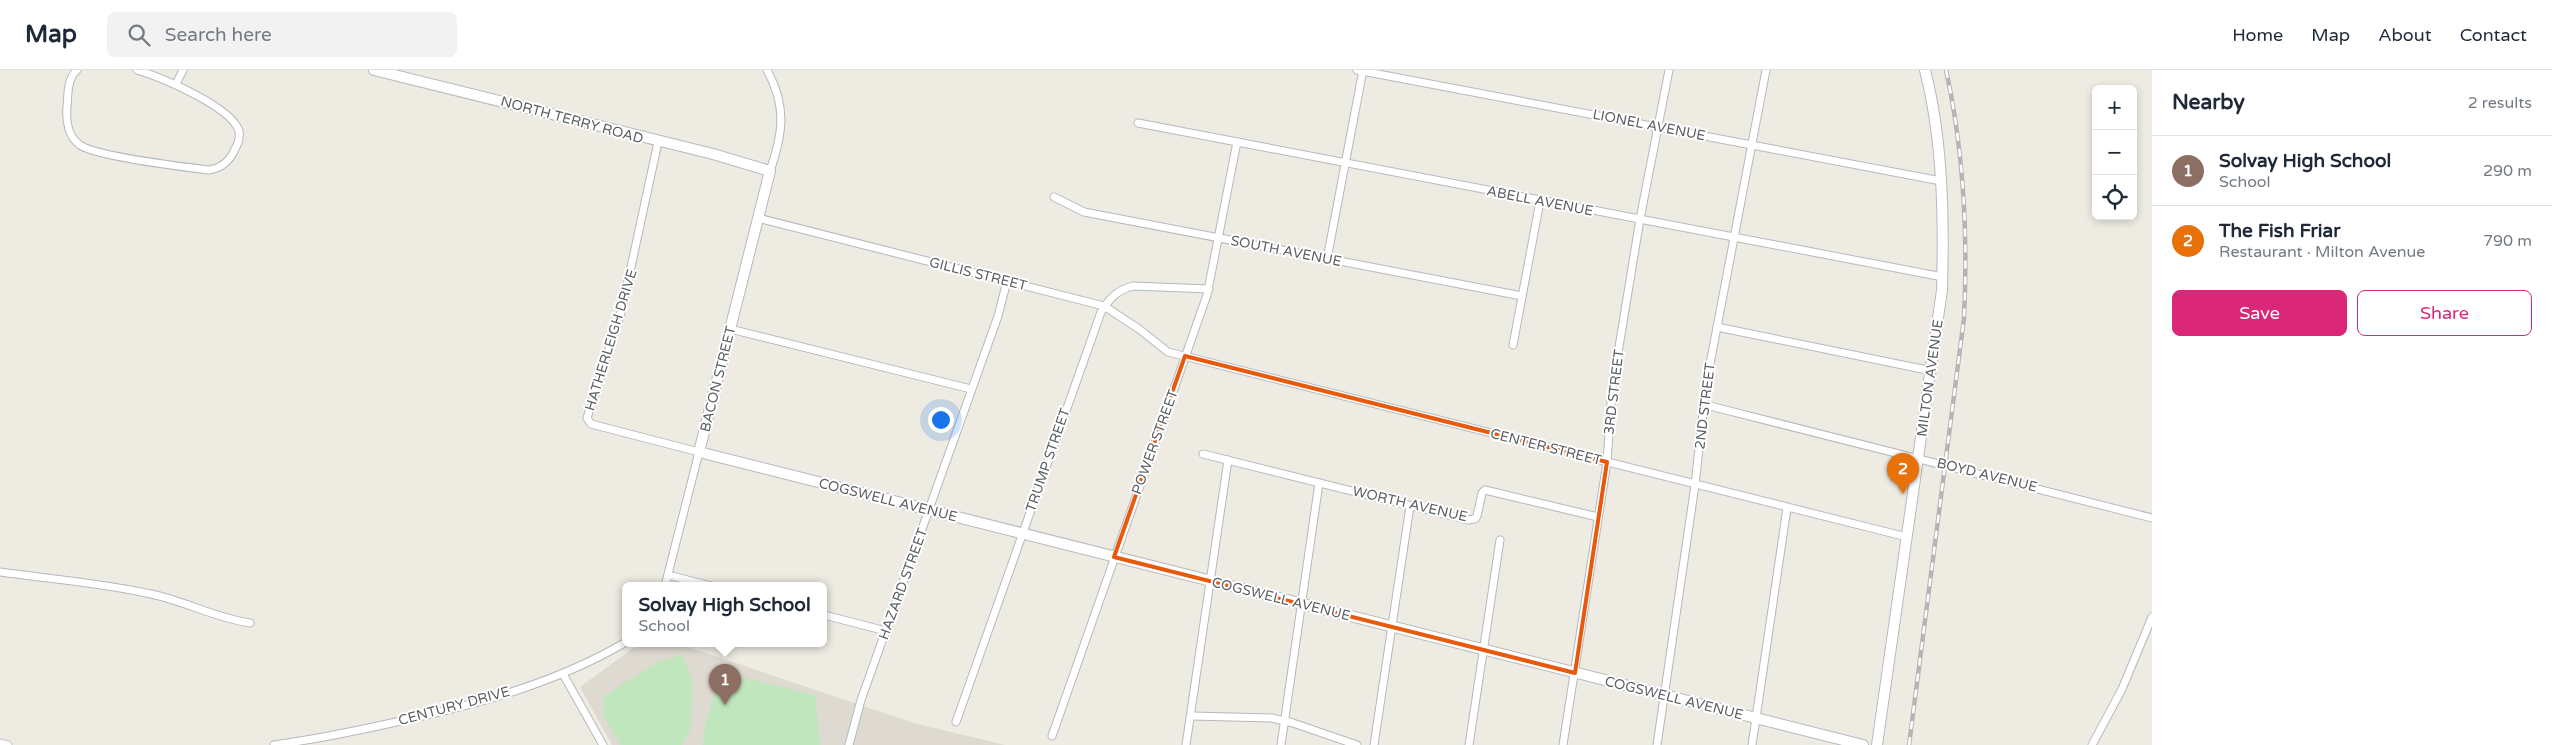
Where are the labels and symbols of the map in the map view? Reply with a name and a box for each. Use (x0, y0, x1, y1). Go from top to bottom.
street label: NORTH TERRY ROAD (499, 93, 645, 147)
street label: LIONEL AVENUE (1591, 106, 1707, 144)
street label: ABELL AVENUE (1485, 182, 1595, 220)
street label: SOUTH AVENUE (1229, 232, 1343, 270)
street label: GILLIS STREET (927, 254, 1029, 294)
street label: HATHERLEIGH DRIVE (581, 267, 641, 413)
street label: MILTON AVENUE (1913, 318, 1947, 438)
street label: BACON STREET (697, 324, 740, 434)
street label: 3RD STREET (1600, 348, 1628, 436)
street label: 2ND STREET (1691, 361, 1719, 450)
street label: POWER STREET (1128, 387, 1182, 497)
street label: TRUMP STREET (1022, 405, 1074, 514)
your location (928, 407, 954, 433)
street label: CENTER STREET (1489, 425, 1604, 469)
pin: 2 (1887, 453, 1919, 494)
street label: BOYD AVENUE (1935, 454, 2039, 496)
street label: COGSWELL AVENUE (817, 475, 959, 525)
street label: WORTH AVENUE (1351, 483, 1469, 526)
street label: HAZARD STREET (875, 525, 931, 642)
street label: COGSWELL AVENUE (1210, 574, 1352, 624)
pin: 1 (709, 664, 741, 705)
street label: COGSWELL AVENUE (1603, 673, 1745, 723)
street label: CENTURY DRIVE (396, 683, 512, 729)

